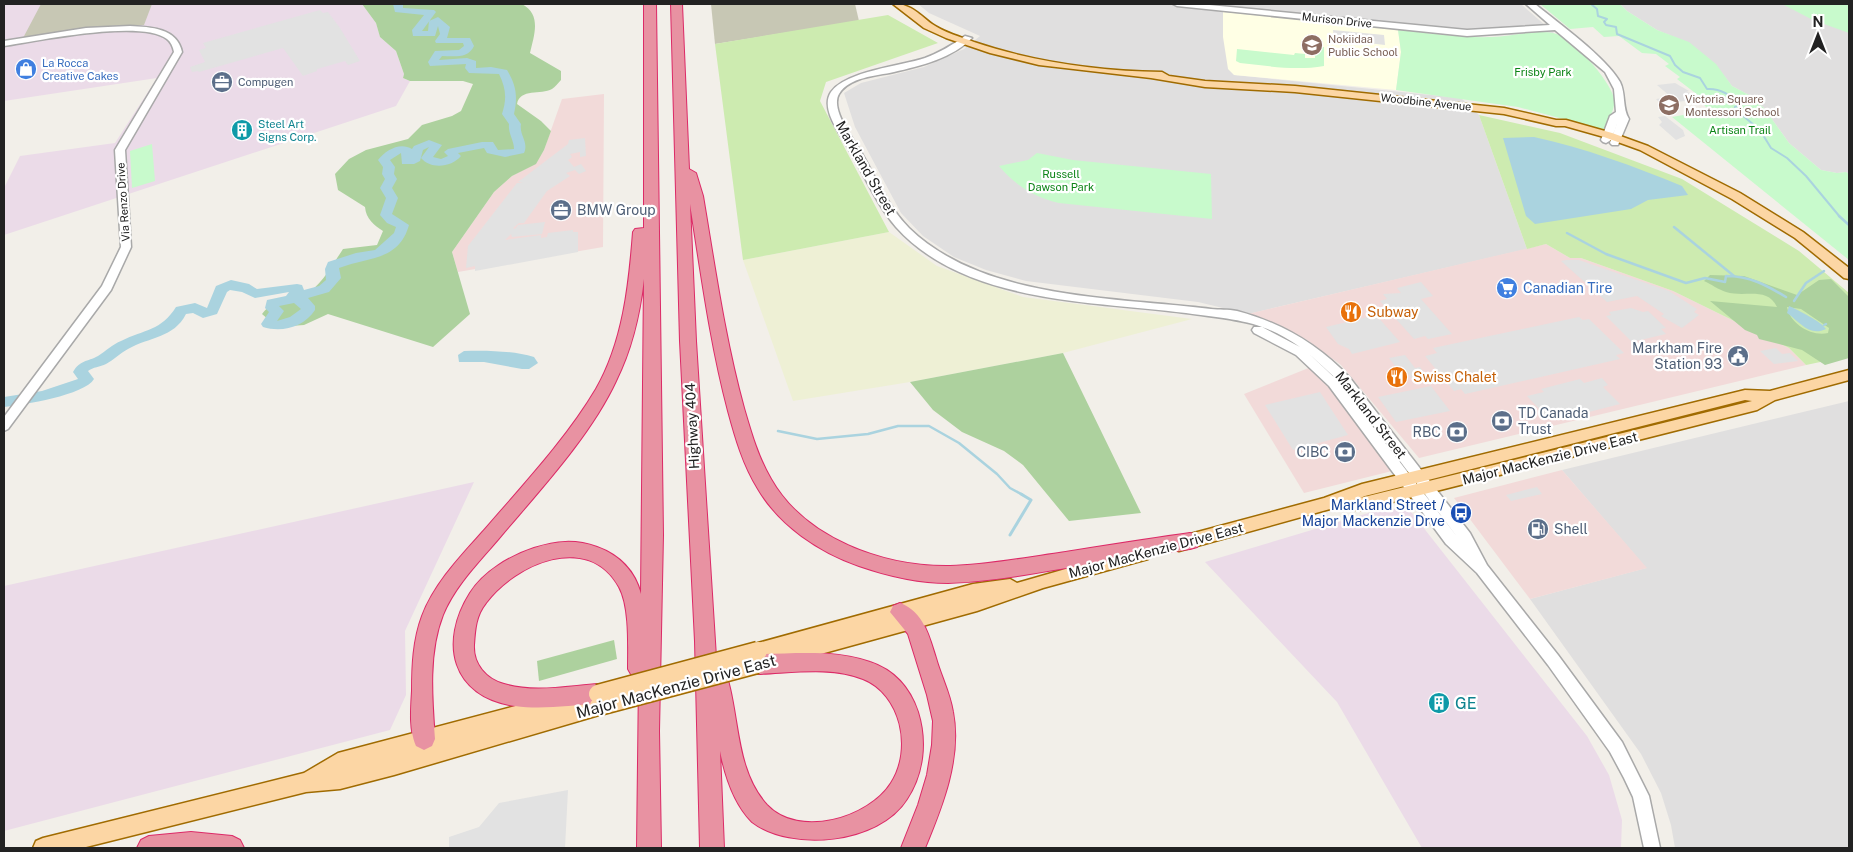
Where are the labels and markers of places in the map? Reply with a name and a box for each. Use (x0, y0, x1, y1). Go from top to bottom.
school or university icon: Nokiidaa Public School (1300, 33, 1324, 57)
place label: Nokiidaa Public School (1328, 33, 1398, 58)
shop icon: La Rocca Creative Cakes (14, 57, 38, 81)
place label: La Rocca Creative Cakes (42, 57, 119, 82)
office icon: Compugen (210, 70, 234, 94)
place label: Compugen (238, 76, 293, 88)
school or university icon: Victoria Square Montessori School (1657, 93, 1681, 117)
place label: Victoria Square Montessori School (1685, 93, 1780, 118)
building icon: Steel Art Signs Corp. (230, 118, 254, 142)
place label: Steel Art Signs Corp. (258, 118, 317, 143)
office icon: BMW Group (549, 198, 573, 222)
place label: BMW Group (577, 202, 656, 218)
supermarket icon: Canadian Tire (1495, 276, 1519, 300)
place label: Canadian Tire (1523, 280, 1612, 296)
restaurant icon: Subway (1339, 300, 1363, 324)
place label: Subway (1367, 304, 1419, 320)
place label: Markham Fire Station 93 (1632, 340, 1722, 372)
public building icon: Markham Fire Station 93 (1726, 344, 1750, 368)
restaurant icon: Swiss Chalet (1385, 365, 1409, 389)
place label: Swiss Chalet (1413, 369, 1497, 385)
place label: TD Canada Trust (1518, 405, 1589, 437)
bank icon: TD Canada Trust (1490, 409, 1514, 433)
bank icon: RBC (1445, 420, 1469, 444)
place label: RBC (1413, 424, 1441, 440)
bank icon: CIBC (1333, 440, 1357, 464)
place label: CIBC (1296, 444, 1329, 460)
place label: Markland Street / Major Mackenzie Drve (1302, 497, 1445, 529)
bus stop icon: Markland Street / Major Mackenzie Drve (1449, 501, 1473, 525)
fuel station icon: Shell (1526, 517, 1550, 541)
place label: Shell (1554, 521, 1588, 537)
building icon: GE (1427, 691, 1451, 715)
place label: GE (1455, 694, 1477, 713)

